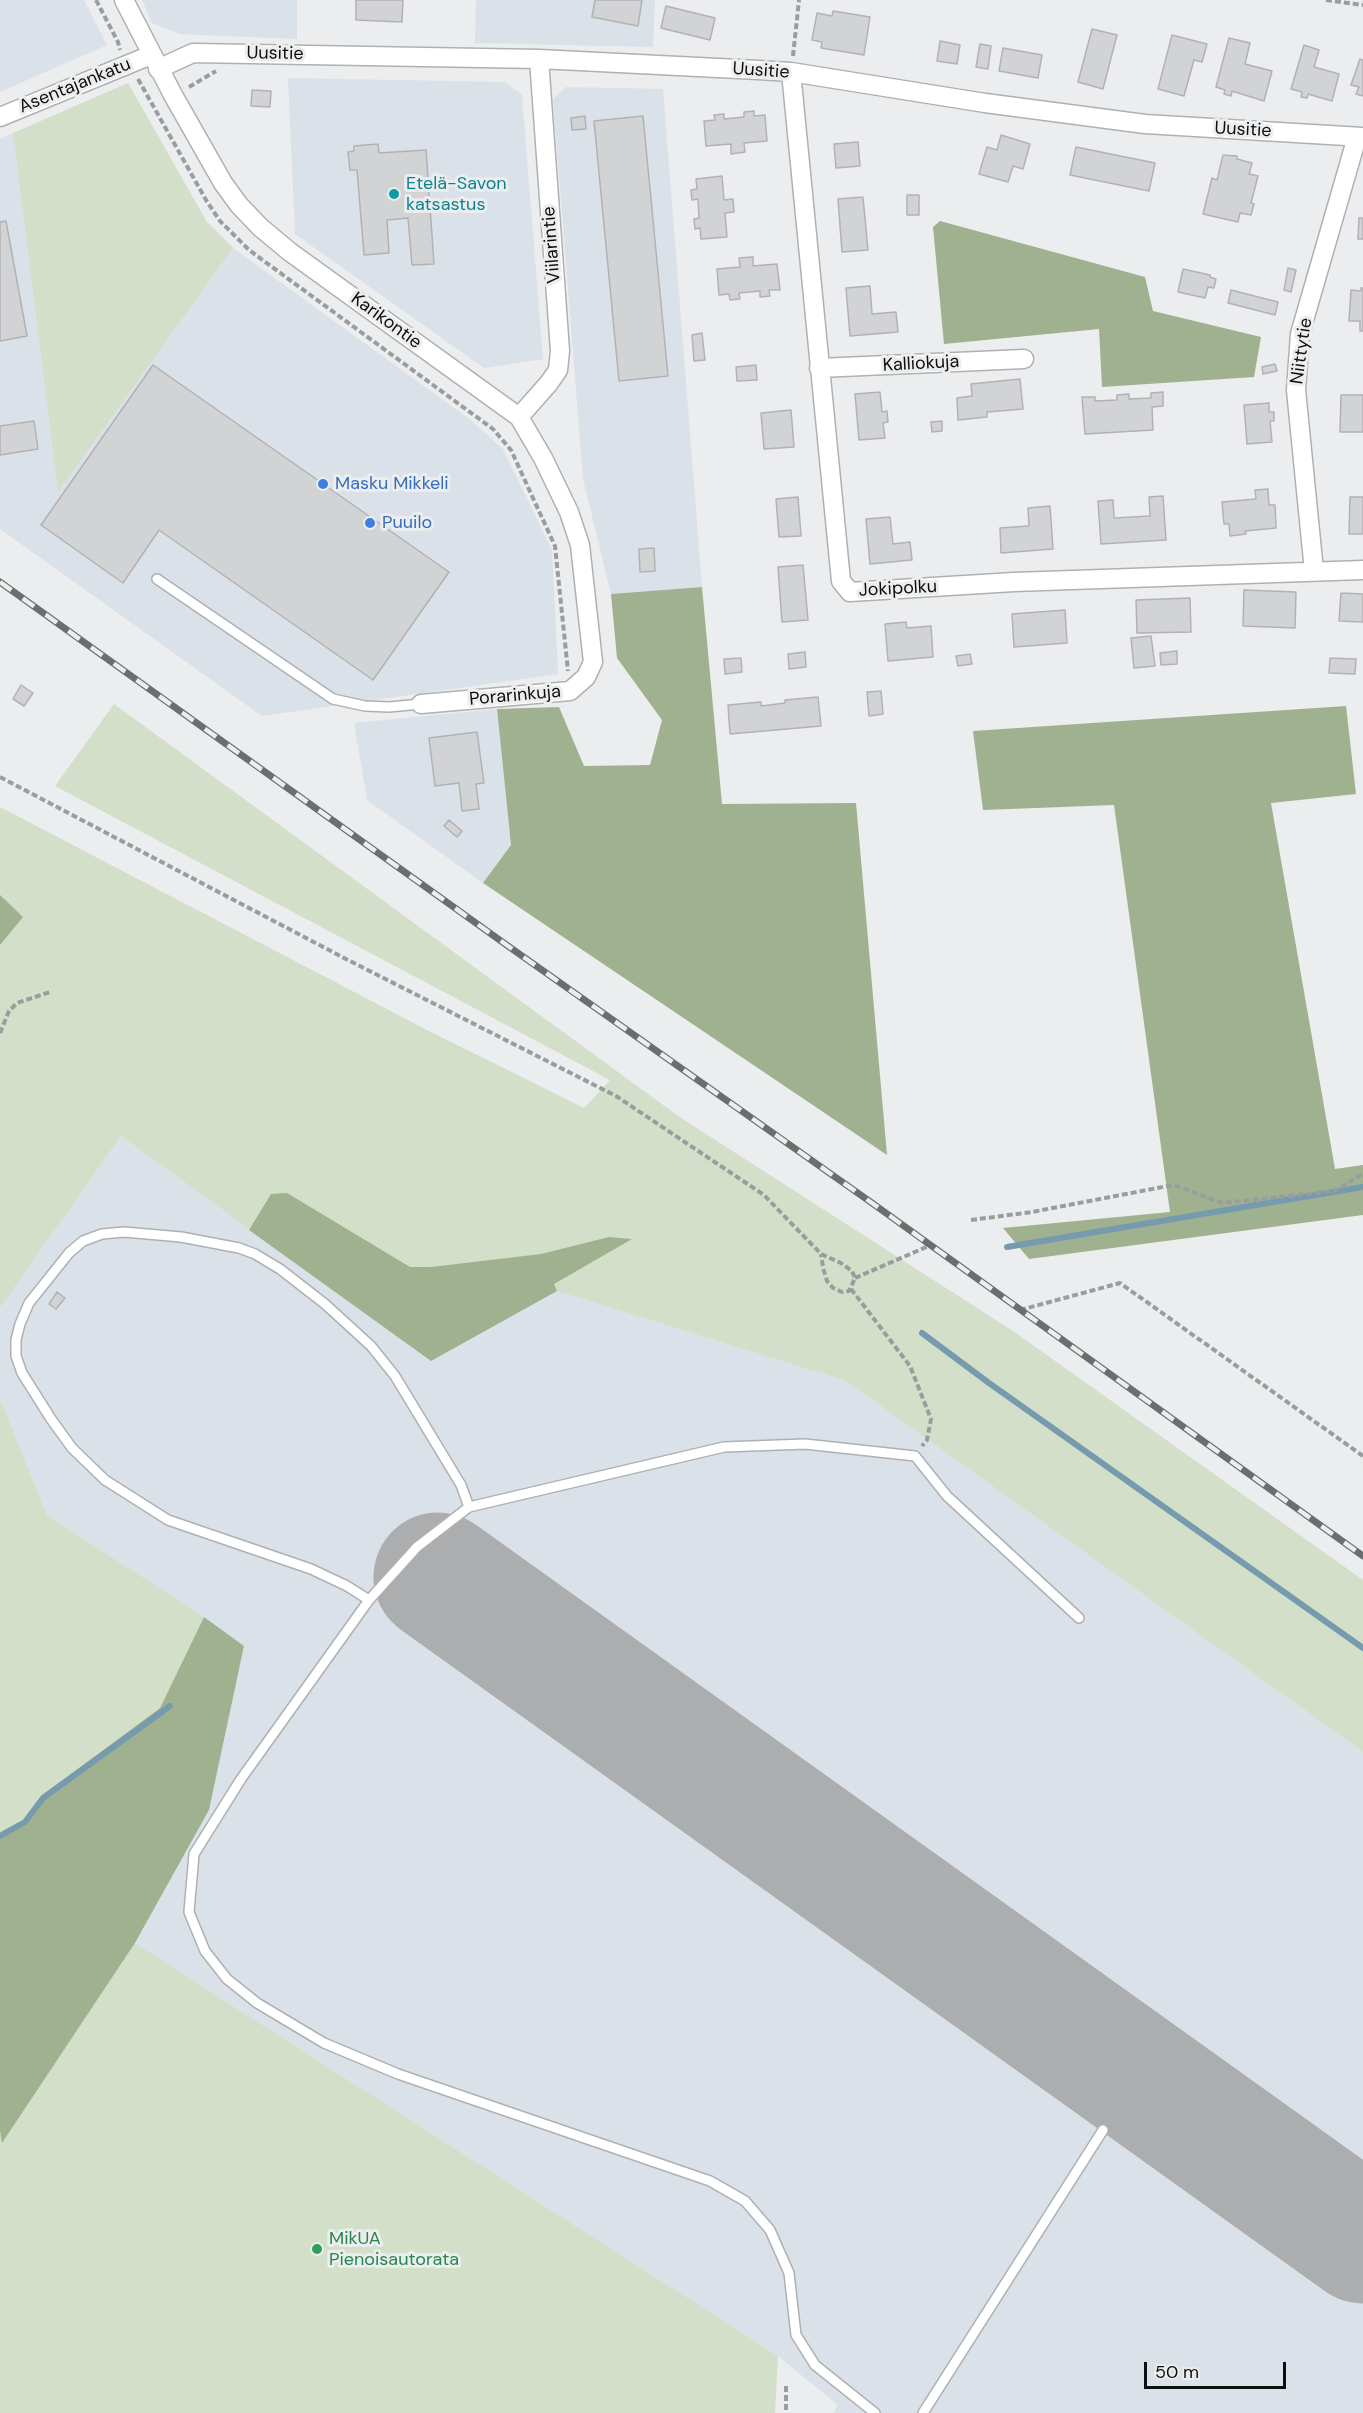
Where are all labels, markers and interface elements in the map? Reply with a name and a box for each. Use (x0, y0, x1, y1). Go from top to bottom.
street label: Uusitie (246, 43, 304, 65)
street label: Asentajankatu (16, 54, 134, 118)
street label: Uusitie (732, 58, 790, 84)
street label: Uusitie (1214, 118, 1272, 142)
place label: Etelä-Savon katsastus (406, 173, 507, 216)
marker: Etelä-Savon katsastus (387, 187, 401, 201)
street label: Viilarintie (539, 206, 565, 284)
street label: Karikontie (347, 288, 425, 354)
street label: Niittytie (1287, 316, 1317, 386)
street label: Kalliokuja (882, 351, 960, 377)
place label: Masku Mikkeli (335, 473, 449, 495)
marker: Masku Mikkeli (316, 477, 330, 491)
place label: Puuilo (382, 512, 432, 534)
marker: Puuilo (363, 516, 377, 530)
street label: Jokipolku (858, 576, 938, 602)
street label: Porarinkuja (468, 681, 562, 711)
place label: MikUA Pienoisautorata (329, 2228, 459, 2270)
marker: MikUA Pienoisautorata (310, 2242, 324, 2256)
scale bar (1147, 2350, 1290, 2388)
text: 50 m (1155, 2360, 1199, 2384)

